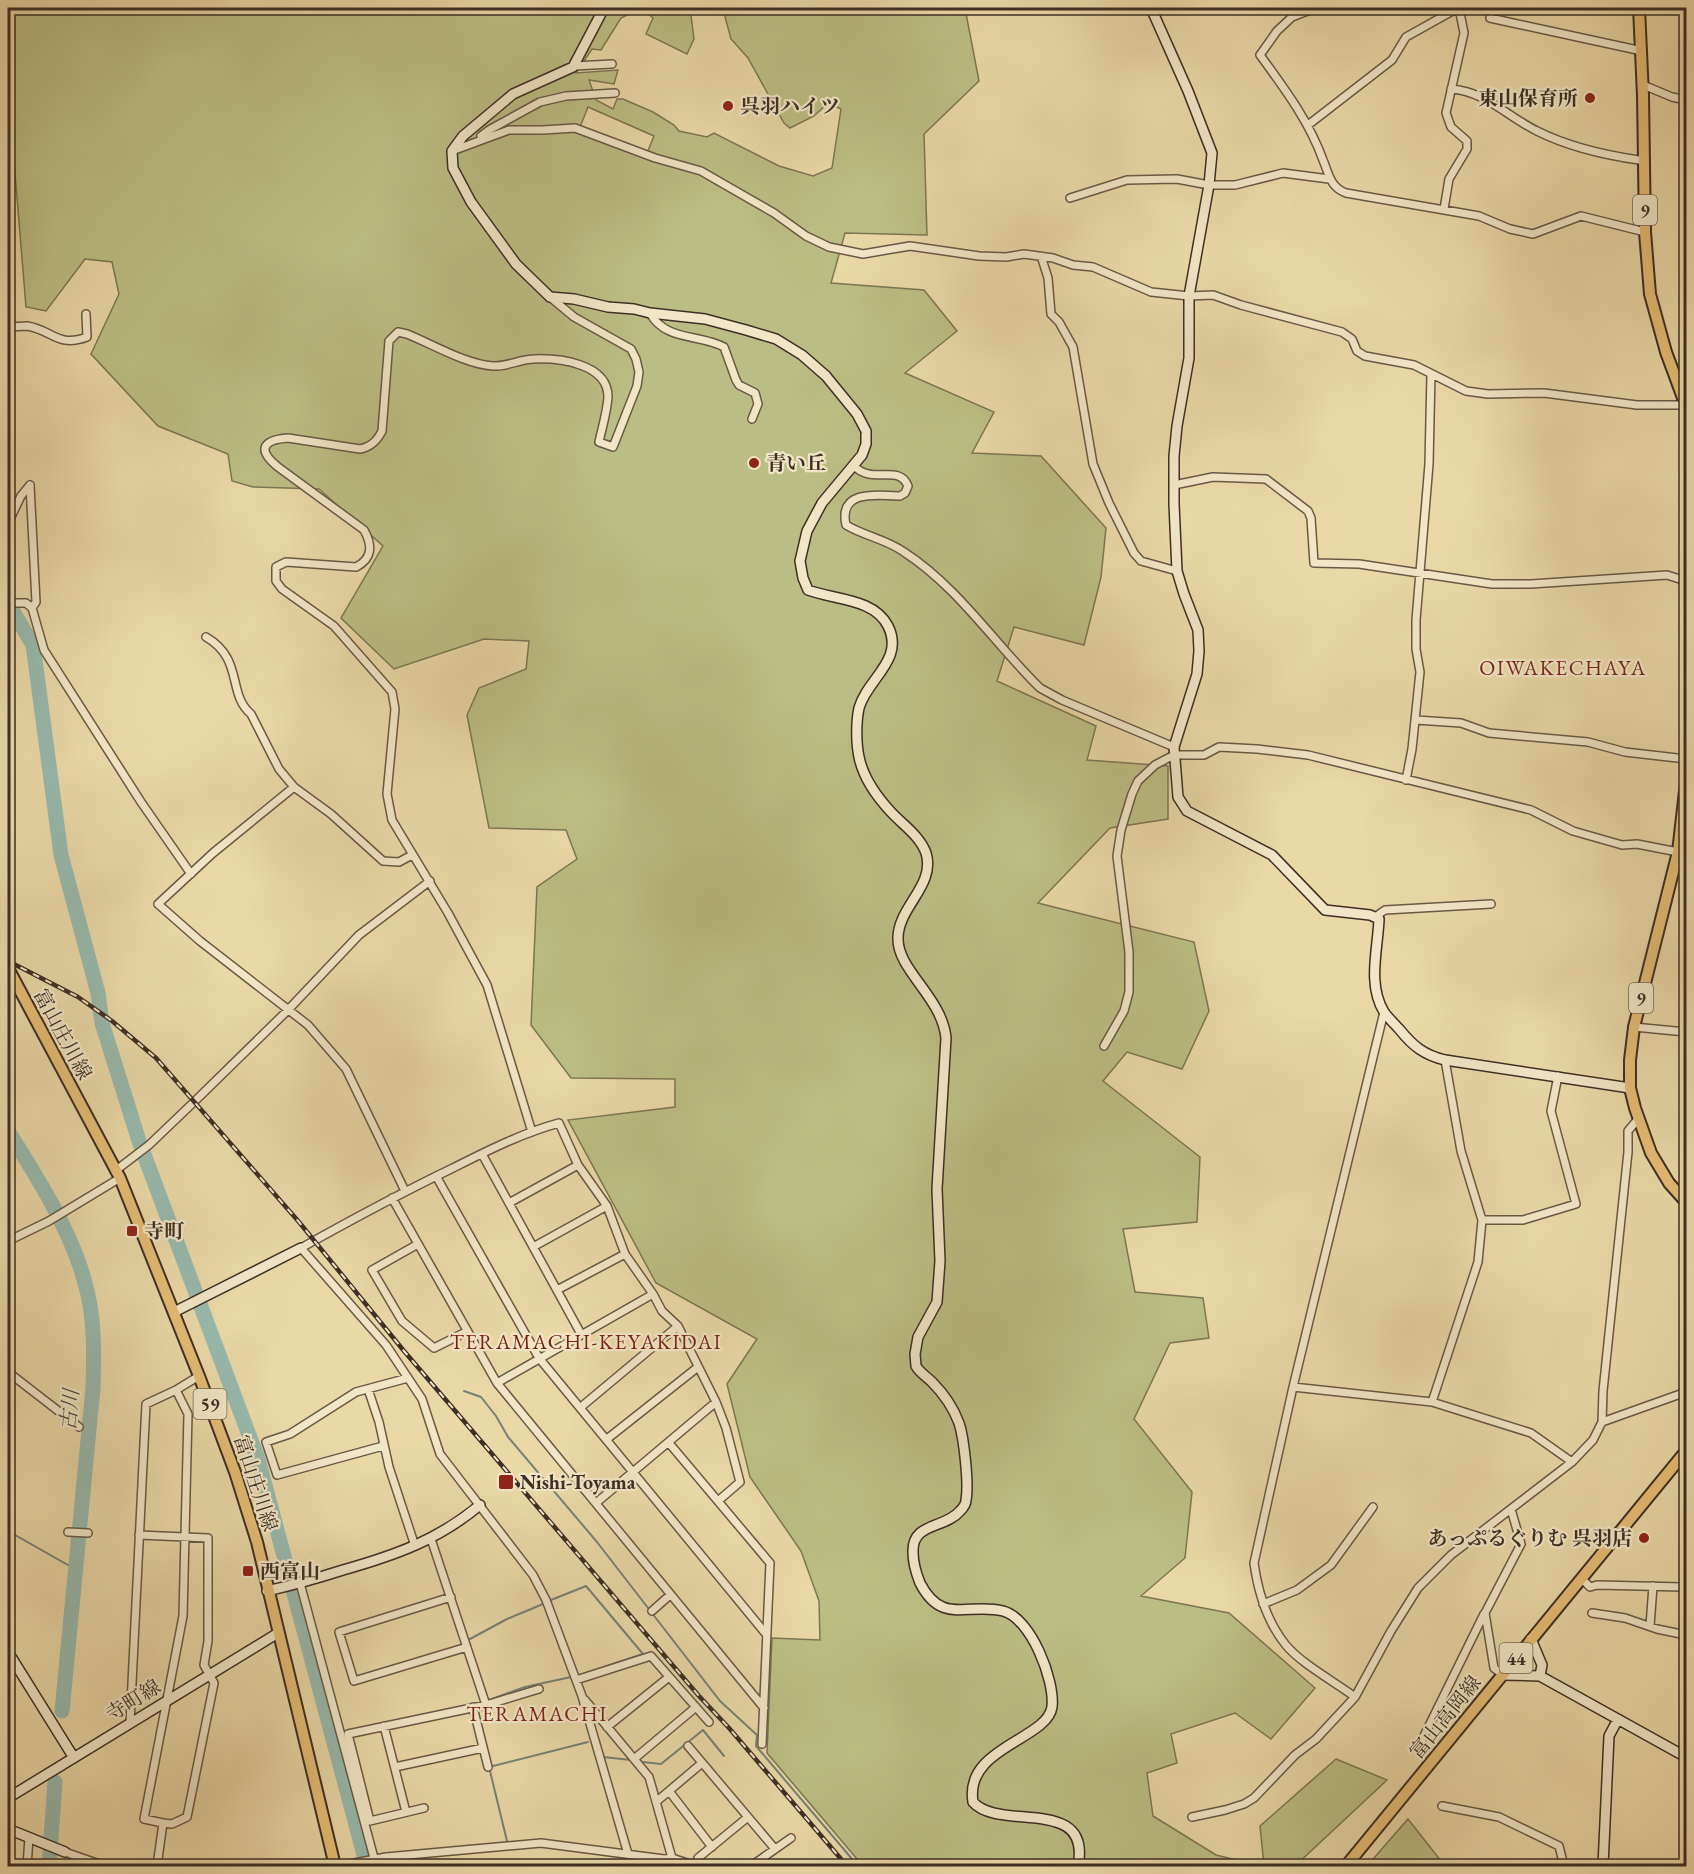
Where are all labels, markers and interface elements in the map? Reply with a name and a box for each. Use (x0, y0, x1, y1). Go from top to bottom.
place label: 東山保育所 (1478, 85, 1578, 111)
marker: 東山保育所 (1583, 91, 1597, 105)
place label: 呉羽ハイツ (740, 93, 840, 119)
marker: 呉羽ハイツ (721, 99, 735, 113)
road number: 9 (1633, 195, 1657, 225)
place label: 青い丘 (766, 450, 826, 476)
marker: 青い丘 (747, 456, 761, 470)
district label: OIWAKECHAYA (1479, 654, 1647, 681)
road number: 9 (1629, 983, 1653, 1013)
street label: 富山庄川線 (28, 984, 98, 1084)
place label: 寺町 (144, 1218, 185, 1244)
marker: 寺町 (125, 1224, 139, 1238)
district label: TERAMACHI-KEYAKIDAI (450, 1328, 722, 1355)
water label: 古川 (54, 1386, 84, 1432)
road number: 59 (194, 1389, 226, 1419)
street label: 富山庄川線 (228, 1431, 284, 1535)
place label: Nishi-Toyama (520, 1469, 636, 1495)
marker: Nishi-Toyama (497, 1473, 515, 1491)
place label: あっぷるぐりむ 呉羽店 (1427, 1525, 1632, 1551)
marker: あっぷるぐりむ 呉羽店 (1637, 1531, 1651, 1545)
place label: 西富山 (260, 1558, 320, 1584)
marker: 西富山 (241, 1564, 255, 1578)
road number: 44 (1500, 1643, 1532, 1673)
street label: 富山高岡線 (1403, 1670, 1487, 1764)
street label: 寺町線 (101, 1673, 165, 1727)
district label: TERAMACHI (466, 1700, 608, 1727)

